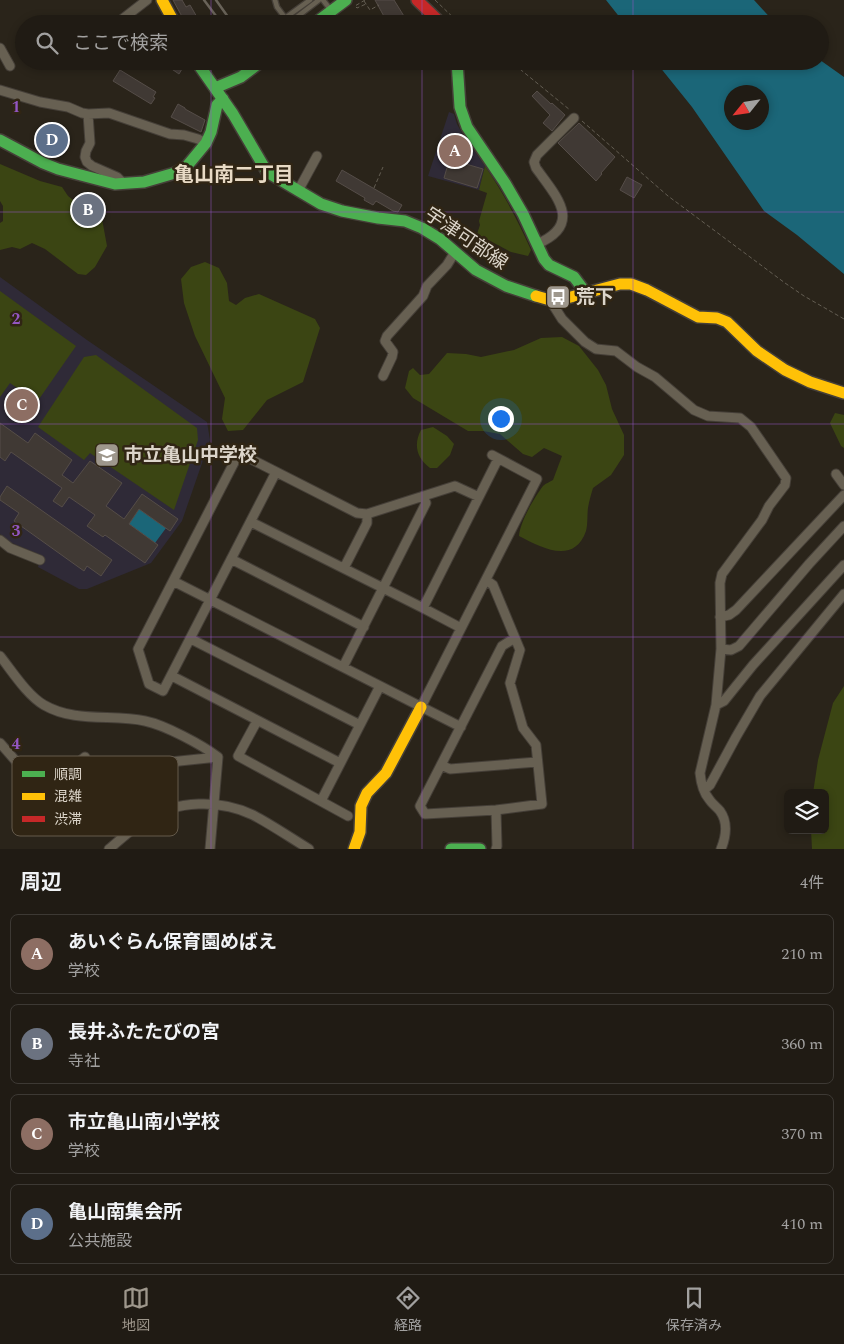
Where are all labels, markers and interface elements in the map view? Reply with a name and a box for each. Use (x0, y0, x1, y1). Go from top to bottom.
search box (15, 15, 829, 70)
icon: search (33, 29, 61, 57)
text: ここで検索 (73, 29, 168, 58)
north arrow (724, 85, 769, 130)
text: 1 (12, 95, 20, 119)
pin: D (36, 121, 68, 159)
pin: A (439, 132, 471, 170)
district label: 亀山南二丁目 (174, 160, 294, 190)
pin: B (72, 191, 104, 229)
street label: 宇津可部線 (419, 200, 513, 278)
place label: 荒下 (576, 283, 614, 312)
bus stop icon: 荒下 (545, 284, 571, 310)
text: 2 (12, 307, 21, 331)
pin: C (6, 386, 38, 424)
your location (488, 406, 514, 432)
place label: 市立亀山中学校 (124, 441, 257, 470)
school or university icon: 市立亀山中学校 (94, 442, 120, 468)
text: 3 (12, 519, 21, 543)
text: 4 (12, 732, 21, 756)
legend (12, 756, 178, 836)
text: 順調 (54, 764, 82, 785)
text: 混雑 (54, 786, 82, 807)
map controls (784, 789, 829, 834)
button: layers (784, 789, 829, 834)
text: 渋滞 (54, 809, 82, 830)
text: 周辺 (20, 867, 62, 899)
text: 4件 (800, 871, 824, 895)
text: あいぐらん保育園めばえ (68, 928, 277, 957)
text: A (31, 942, 43, 966)
text: 210 m (781, 942, 823, 966)
text: 学校 (68, 959, 100, 983)
text: 長井ふたたびの宮 (68, 1018, 220, 1047)
text: B (31, 1032, 43, 1056)
text: 360 m (781, 1032, 823, 1056)
text: 寺社 (68, 1049, 100, 1073)
text: 市立亀山南小学校 (68, 1108, 220, 1137)
text: C (31, 1122, 43, 1146)
text: 370 m (781, 1122, 823, 1146)
text: 学校 (68, 1139, 100, 1163)
text: 亀山南集会所 (68, 1198, 182, 1227)
text: D (31, 1212, 43, 1236)
text: 410 m (781, 1212, 823, 1236)
text: 公共施設 (68, 1229, 132, 1253)
tab: 地図 (122, 1284, 150, 1336)
tab: 経路 (394, 1284, 422, 1336)
tab: 保存済み (666, 1284, 722, 1336)

